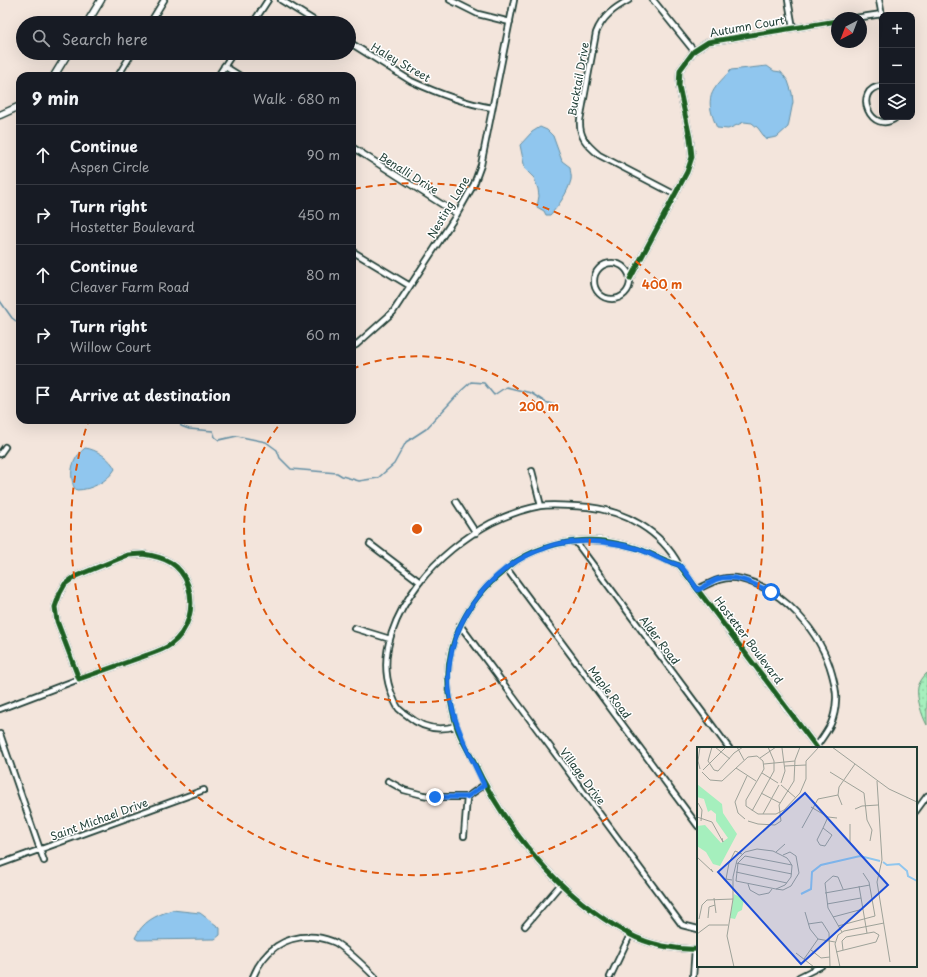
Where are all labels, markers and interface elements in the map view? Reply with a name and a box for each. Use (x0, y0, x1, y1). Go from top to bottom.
street label: Autumn Court (708, 11, 786, 41)
north arrow (831, 12, 867, 48)
map controls (879, 12, 915, 120)
button: + (879, 12, 915, 48)
search box (16, 16, 356, 60)
icon: search (30, 27, 52, 49)
text: Search here (62, 27, 148, 50)
street label: Haley Street (368, 38, 434, 86)
street label: Bucktail Drive (563, 41, 593, 117)
button: − (879, 48, 915, 84)
button: layers (879, 84, 915, 120)
text: 9 min (32, 85, 79, 111)
text: Walk · 680 m (253, 89, 340, 108)
text: Continue (70, 134, 138, 157)
icon: ahead (32, 144, 54, 166)
text: 90 m (307, 145, 340, 164)
street label: Benalli Drive (376, 148, 442, 198)
text: Aspen Circle (70, 157, 149, 176)
street label: Nesting Lane (423, 173, 473, 241)
text: Turn right (70, 194, 147, 217)
icon: right (32, 204, 54, 226)
text: 450 m (298, 205, 340, 224)
text: Hostetter Boulevard (70, 217, 195, 236)
text: Continue (70, 254, 138, 277)
icon: ahead (32, 264, 54, 286)
text: 80 m (306, 265, 340, 284)
text: 400 m (642, 275, 682, 293)
text: Cleaver Farm Road (70, 277, 189, 296)
text: Turn right (70, 314, 147, 337)
icon: right (32, 324, 54, 346)
text: 60 m (306, 325, 340, 344)
text: Willow Court (70, 337, 151, 356)
text: Arrive at destination (70, 383, 231, 406)
icon: arrive (32, 384, 54, 406)
text: 200 m (519, 397, 559, 415)
centre of rings (410, 522, 424, 536)
route start (762, 583, 780, 601)
street label: Hostetter Boulevard (710, 593, 788, 687)
street label: Alder Road (636, 612, 684, 668)
street label: Maple Road (585, 662, 635, 722)
street label: Village Drive (556, 744, 610, 808)
inset map (697, 747, 917, 967)
route end (426, 788, 444, 806)
street label: Saint Michael Drive (48, 793, 150, 845)

